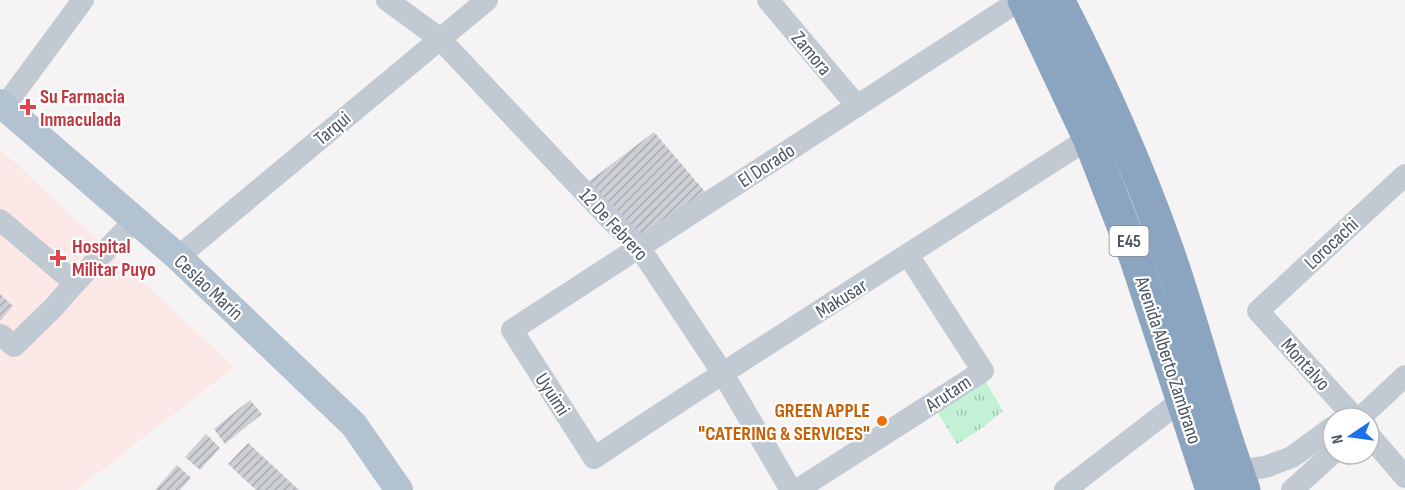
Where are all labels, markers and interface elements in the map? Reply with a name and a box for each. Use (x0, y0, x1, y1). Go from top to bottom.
street label: Zamora (786, 27, 837, 81)
place label: Su Farmacia Inmaculada (40, 85, 125, 132)
marker: Su Farmacia Inmaculada (21, 100, 35, 114)
street label: Tarqui (309, 107, 356, 151)
street label: El Dorado (734, 139, 800, 193)
street label: 12 De Febrero (574, 183, 653, 266)
street label: Lorocachi (1300, 213, 1364, 275)
road number: E45 (1110, 226, 1148, 256)
place label: Hospital Militar Puyo (72, 235, 156, 282)
marker: Hospital Militar Puyo (49, 249, 67, 267)
street label: Ceslao Marín (169, 250, 248, 326)
street label: Avenida Alberto Zambrano (1129, 273, 1206, 447)
street label: Makusar (811, 274, 872, 324)
street label: Montalvo (1276, 334, 1335, 396)
street label: Uyuimi (529, 369, 575, 420)
street label: Arutam (920, 370, 976, 418)
place label: GREEN APPLE "CATERING & SERVICES" (698, 399, 870, 446)
north arrow (1321, 406, 1381, 466)
marker: GREEN APPLE "CATERING & SERVICES" (875, 414, 889, 428)
text: N (1328, 433, 1348, 445)

